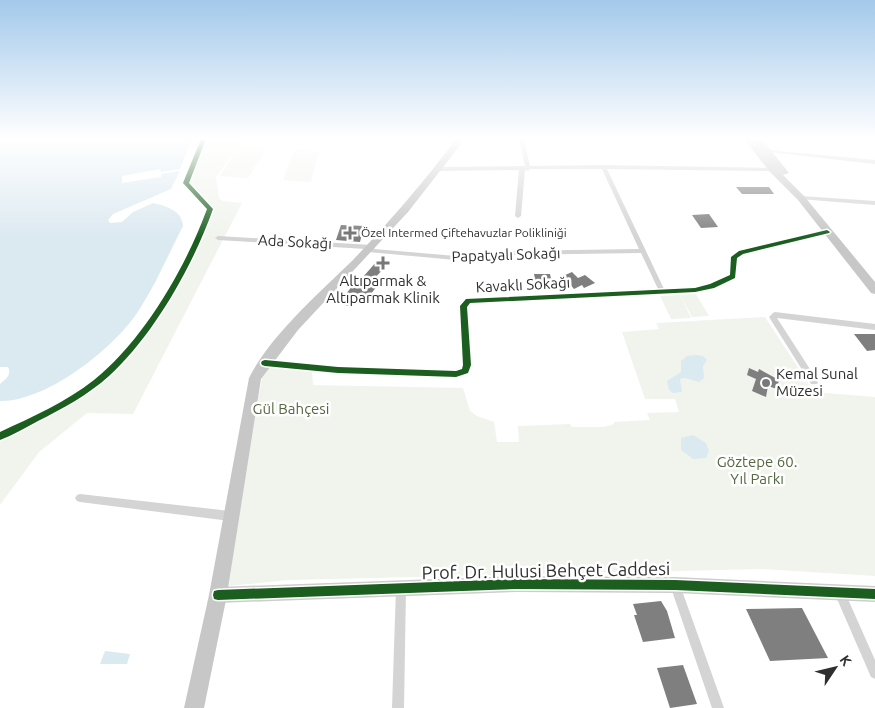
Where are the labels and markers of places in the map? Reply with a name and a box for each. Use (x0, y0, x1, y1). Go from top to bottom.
marker: Özel Intermed Çiftehavuzlar Polikliniği (343, 226, 357, 240)
place label: Özel Intermed Çiftehavuzlar Polikliniği (361, 226, 567, 239)
marker: Altıparmak & Altıparmak Klinik (376, 256, 390, 270)
place label: Altıparmak & Altıparmak Klinik (326, 272, 440, 306)
place label: Kemal Sunal Müzesi (776, 365, 858, 399)
marker: Kemal Sunal Müzesi (760, 377, 772, 389)

